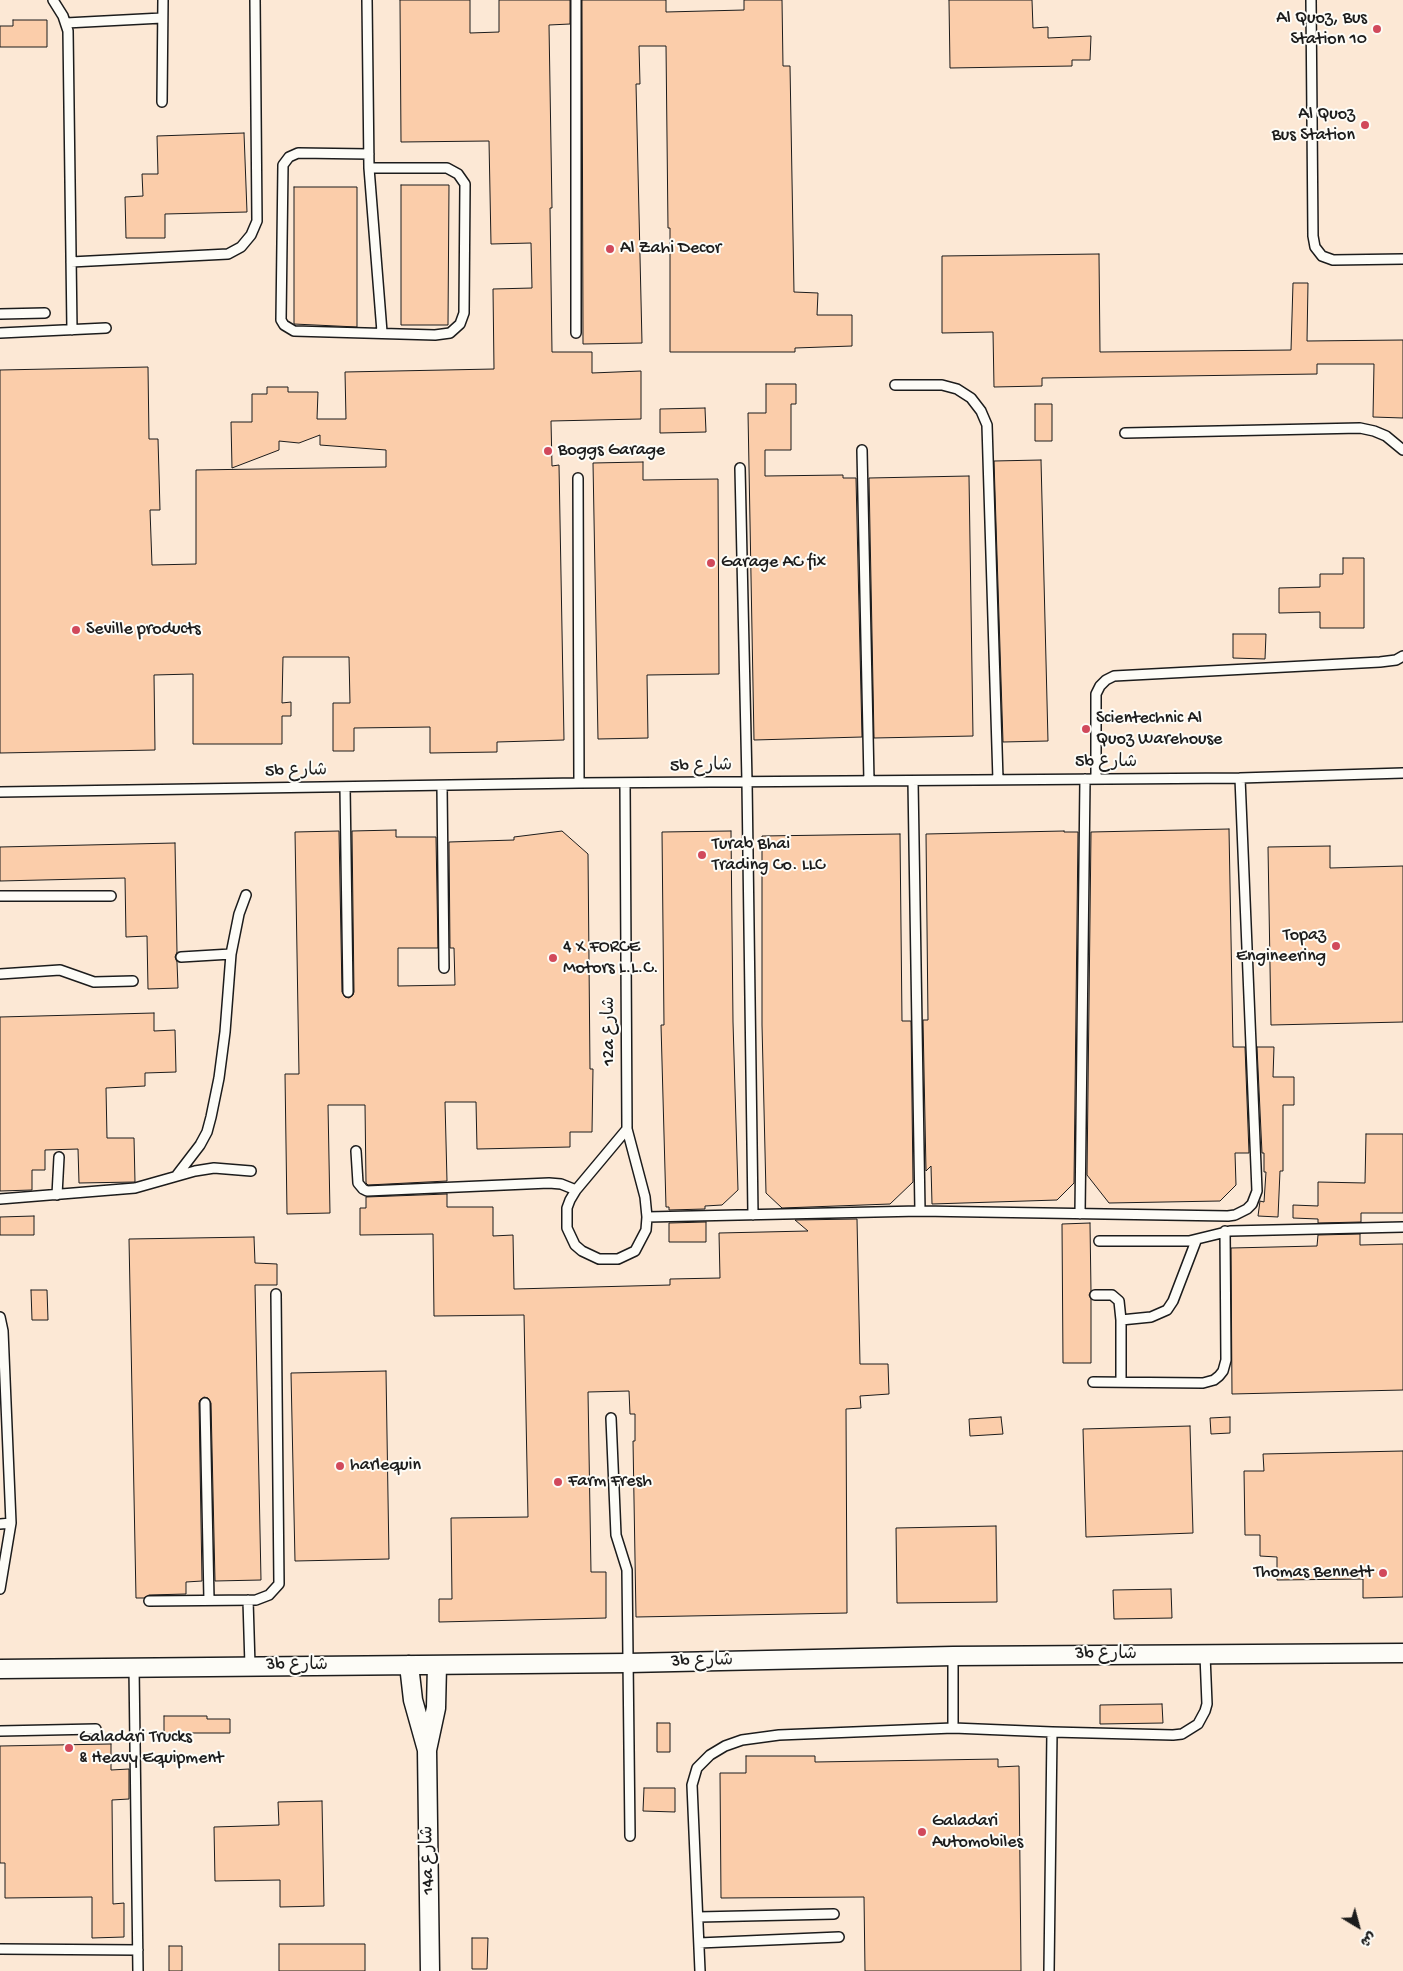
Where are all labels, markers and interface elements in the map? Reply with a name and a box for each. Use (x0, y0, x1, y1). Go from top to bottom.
place label: Al Quoz, Bus Station 10 (1276, 8, 1367, 50)
marker: Al Quoz, Bus Station 10 (1371, 23, 1383, 35)
place label: Al Quoz Bus Station (1272, 104, 1355, 146)
marker: Al Quoz Bus Station (1359, 119, 1371, 131)
place label: Al Zahi Decor (620, 238, 721, 260)
marker: Al Zahi Decor (604, 243, 616, 255)
place label: Boggs Garage (558, 440, 665, 462)
marker: Boggs Garage (542, 445, 554, 457)
place label: Garage AC fix (721, 552, 826, 574)
marker: Garage AC fix (705, 557, 717, 569)
place label: Seville products (86, 619, 201, 641)
marker: Seville products (70, 624, 82, 636)
place label: Scientechnic Al Quoz Warehouse (1096, 708, 1222, 751)
marker: Scientechnic Al Quoz Warehouse (1080, 723, 1092, 735)
street label: 5b شارع (1075, 752, 1137, 774)
street label: 5b شارع (670, 756, 732, 778)
street label: 5b شارع (265, 761, 327, 783)
place label: Turab Bhai Trading Co. LLC (712, 834, 825, 876)
marker: Turab Bhai Trading Co. LLC (696, 849, 708, 861)
place label: Topaz Engineering (1236, 925, 1326, 968)
place label: 4 X FORCE Motors L.L.C. (563, 937, 659, 980)
marker: Topaz Engineering (1330, 940, 1342, 952)
marker: 4 X FORCE Motors L.L.C. (547, 952, 559, 964)
street label: 12a شارع (599, 996, 621, 1066)
place label: harlequin (350, 1455, 421, 1477)
marker: harlequin (334, 1460, 346, 1472)
place label: Farm Fresh (568, 1471, 652, 1493)
marker: Farm Fresh (552, 1476, 564, 1488)
place label: Thomas Bennett (1254, 1562, 1373, 1584)
marker: Thomas Bennett (1377, 1567, 1389, 1579)
street label: 3b شارع (1075, 1644, 1137, 1666)
street label: 3b شارع (671, 1651, 733, 1673)
street label: 3b شارع (266, 1655, 328, 1677)
place label: Galadari Trucks & Heavy Equipment (79, 1727, 223, 1770)
marker: Galadari Trucks & Heavy Equipment (63, 1742, 75, 1754)
place label: Galadari Automobiles (932, 1811, 1023, 1854)
street label: 14a شارع (418, 1825, 440, 1895)
marker: Galadari Automobiles (916, 1826, 928, 1838)
north arrow (1333, 1901, 1383, 1951)
text: ش (1356, 1927, 1379, 1950)

